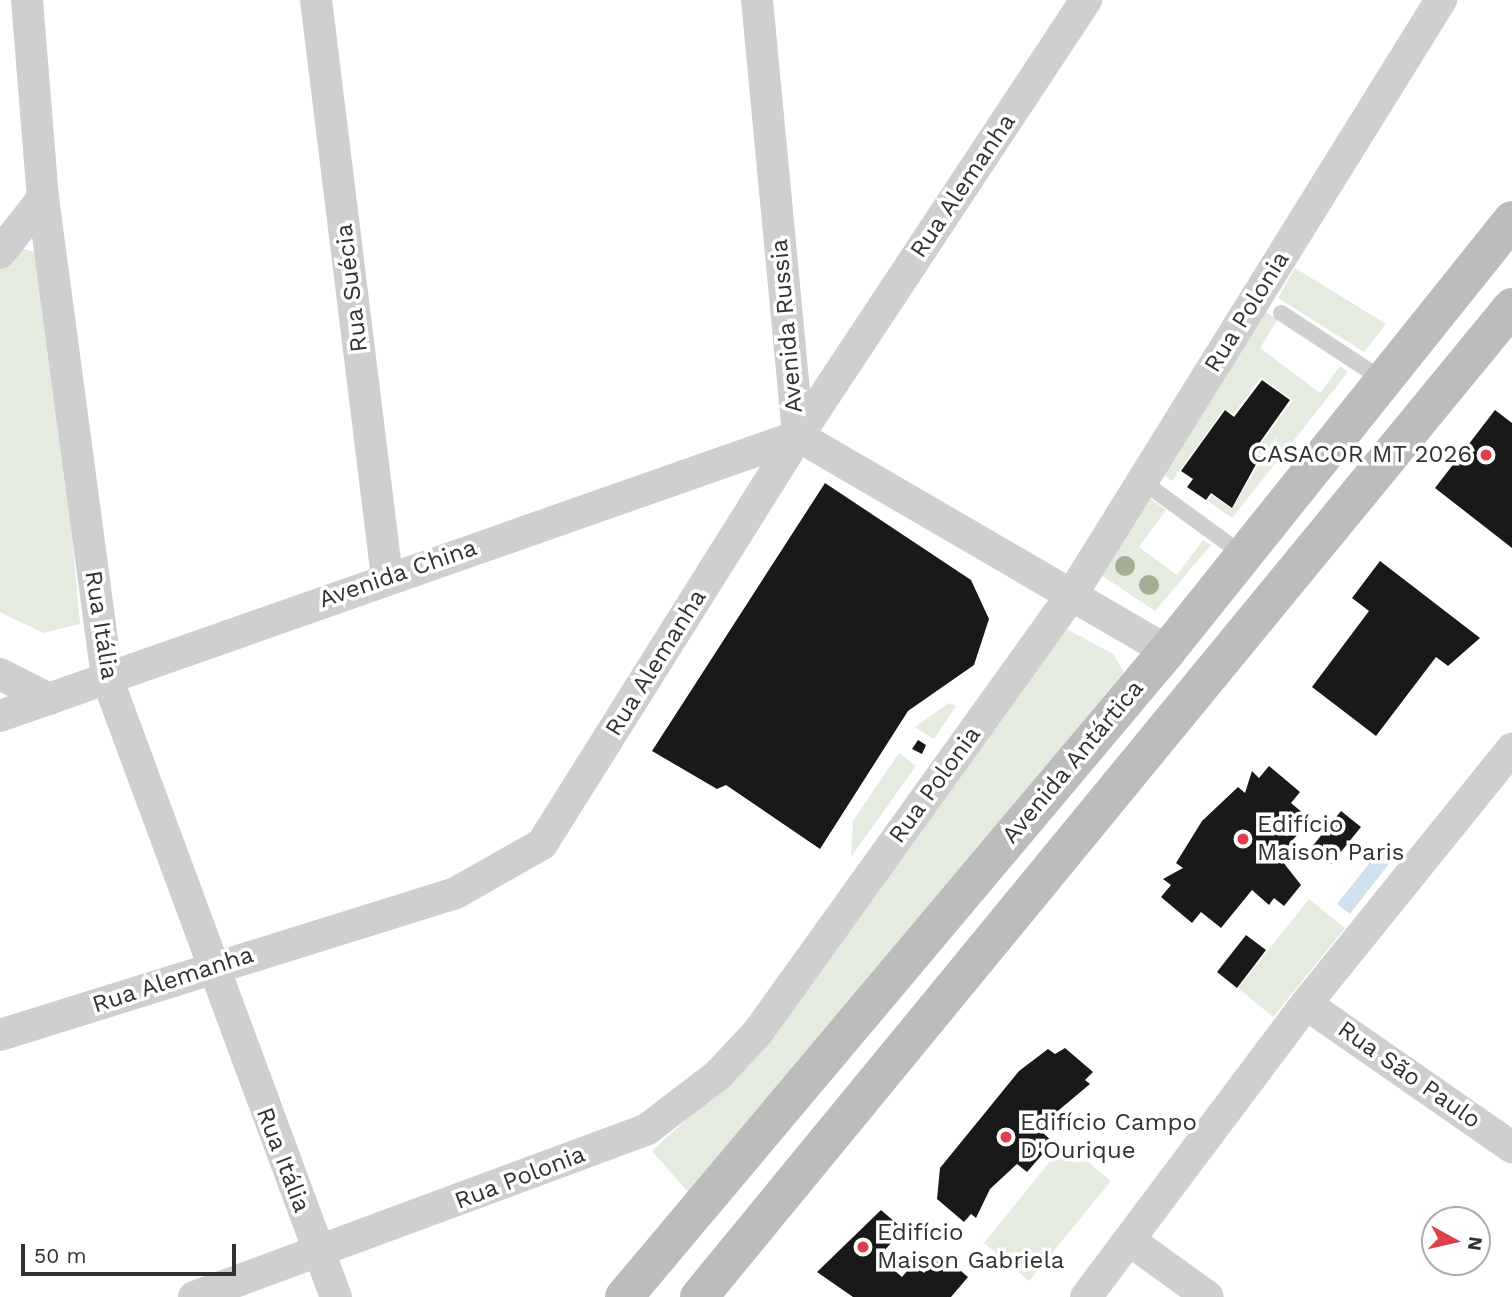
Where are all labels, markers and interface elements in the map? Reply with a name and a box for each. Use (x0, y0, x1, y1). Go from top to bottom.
street label: Rua Alemanha (904, 108, 1022, 264)
street label: Rua Suécia (330, 222, 374, 354)
street label: Avenida Russia (765, 237, 809, 415)
street label: Rua Polonia (1198, 246, 1296, 378)
place label: CASACOR MT 2026 (1250, 441, 1472, 469)
marker: CASACOR MT 2026 (1478, 447, 1494, 463)
street label: Avenida China (315, 533, 481, 615)
street label: Rua Itália (78, 568, 124, 682)
street label: Rua Alemanha (599, 584, 713, 742)
street label: Avenida Antártica (996, 674, 1150, 850)
street label: Rua Polonia (883, 721, 987, 849)
place label: Edifício Maison Paris (1257, 811, 1404, 867)
marker: Edifício Maison Paris (1235, 831, 1251, 847)
street label: Rua Alemanha (88, 940, 258, 1020)
street label: Rua São Paulo (1332, 1015, 1486, 1135)
street label: Rua Itália (250, 1103, 316, 1217)
place label: Edifício Campo D'Ourique (1020, 1109, 1197, 1165)
marker: Edifício Campo D'Ourique (998, 1129, 1014, 1145)
street label: Rua Polonia (451, 1140, 589, 1216)
north arrow (1421, 1206, 1491, 1276)
place label: Edifício Maison Gabriela (877, 1219, 1064, 1275)
scale bar (24, 1230, 240, 1274)
text: N (1463, 1235, 1488, 1252)
marker: Edifício Maison Gabriela (855, 1239, 871, 1255)
text: 50 m (34, 1243, 86, 1268)

